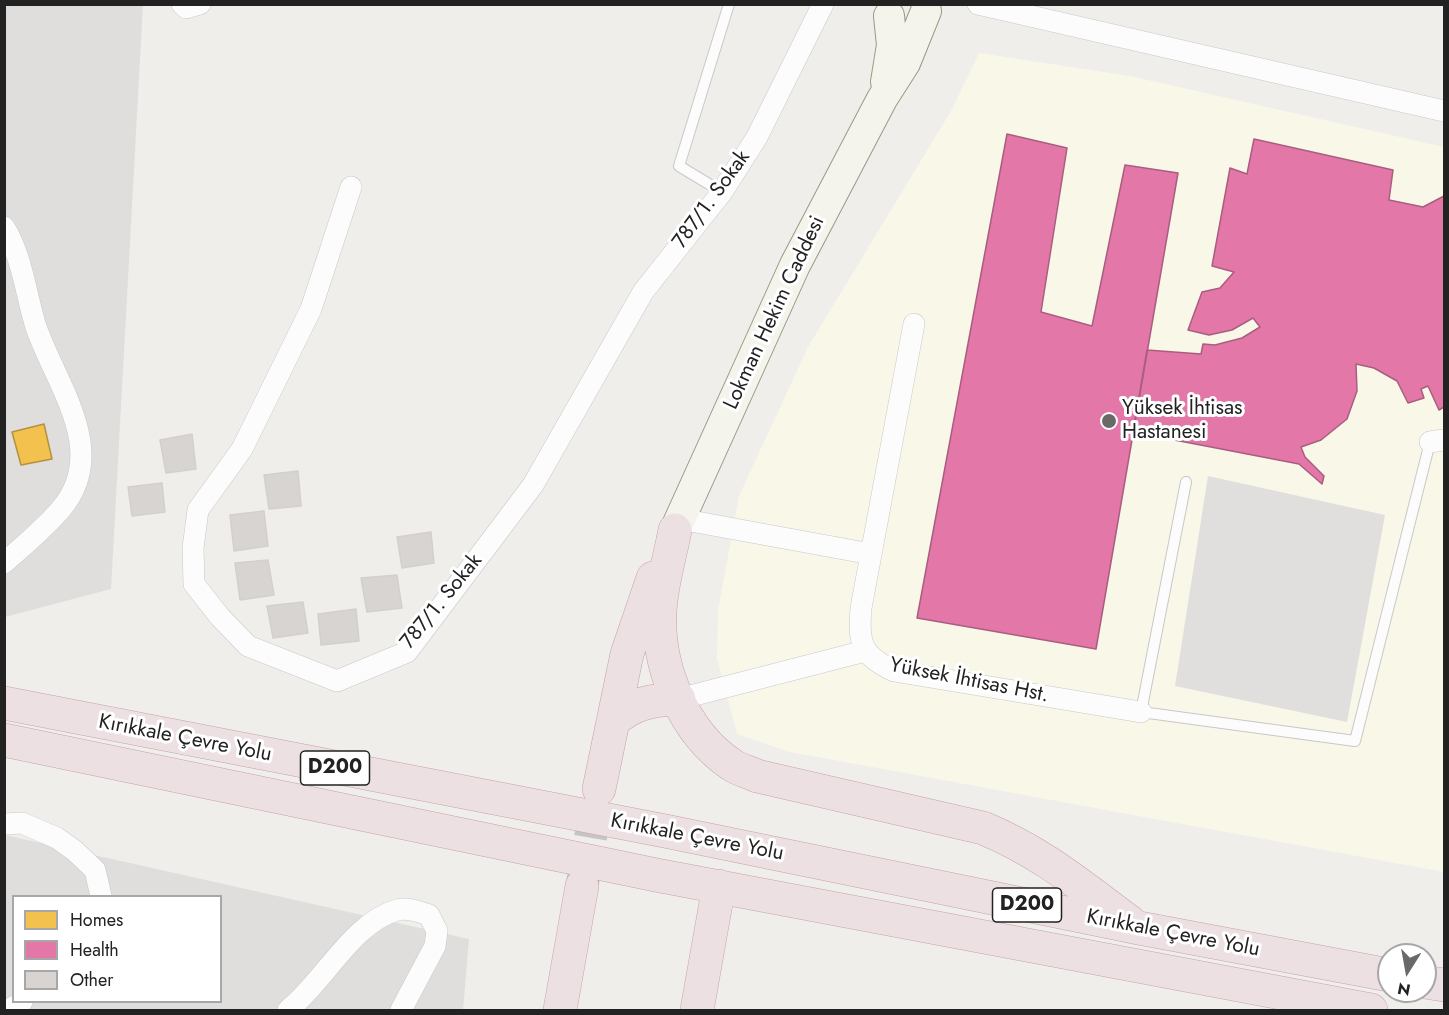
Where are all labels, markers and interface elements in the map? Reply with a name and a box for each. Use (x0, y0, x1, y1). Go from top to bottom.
street label: 787/1. Sokak (668, 146, 756, 254)
street label: Lokman Hekim Caddesi (719, 212, 831, 414)
place label: Yüksek İhtisas Hastanesi (1122, 396, 1243, 446)
marker: Yüksek İhtisas Hastanesi (1100, 412, 1118, 430)
street label: 787/1. Sokak (396, 549, 488, 655)
street label: Yüksek İhtisas Hst. (887, 653, 1051, 709)
street label: Kırıkkale Çevre Yolu (96, 710, 274, 768)
road number: D200 (300, 751, 370, 785)
street label: Kırıkkale Çevre Yolu (608, 809, 786, 867)
road number: D200 (992, 888, 1062, 922)
legend (12, 895, 222, 1003)
street label: Kırıkkale Çevre Yolu (1084, 905, 1262, 963)
text: Homes (70, 907, 123, 933)
text: Health (70, 937, 119, 963)
north arrow (1377, 943, 1437, 1003)
text: Other (70, 967, 113, 993)
text: N (1395, 977, 1412, 1002)

